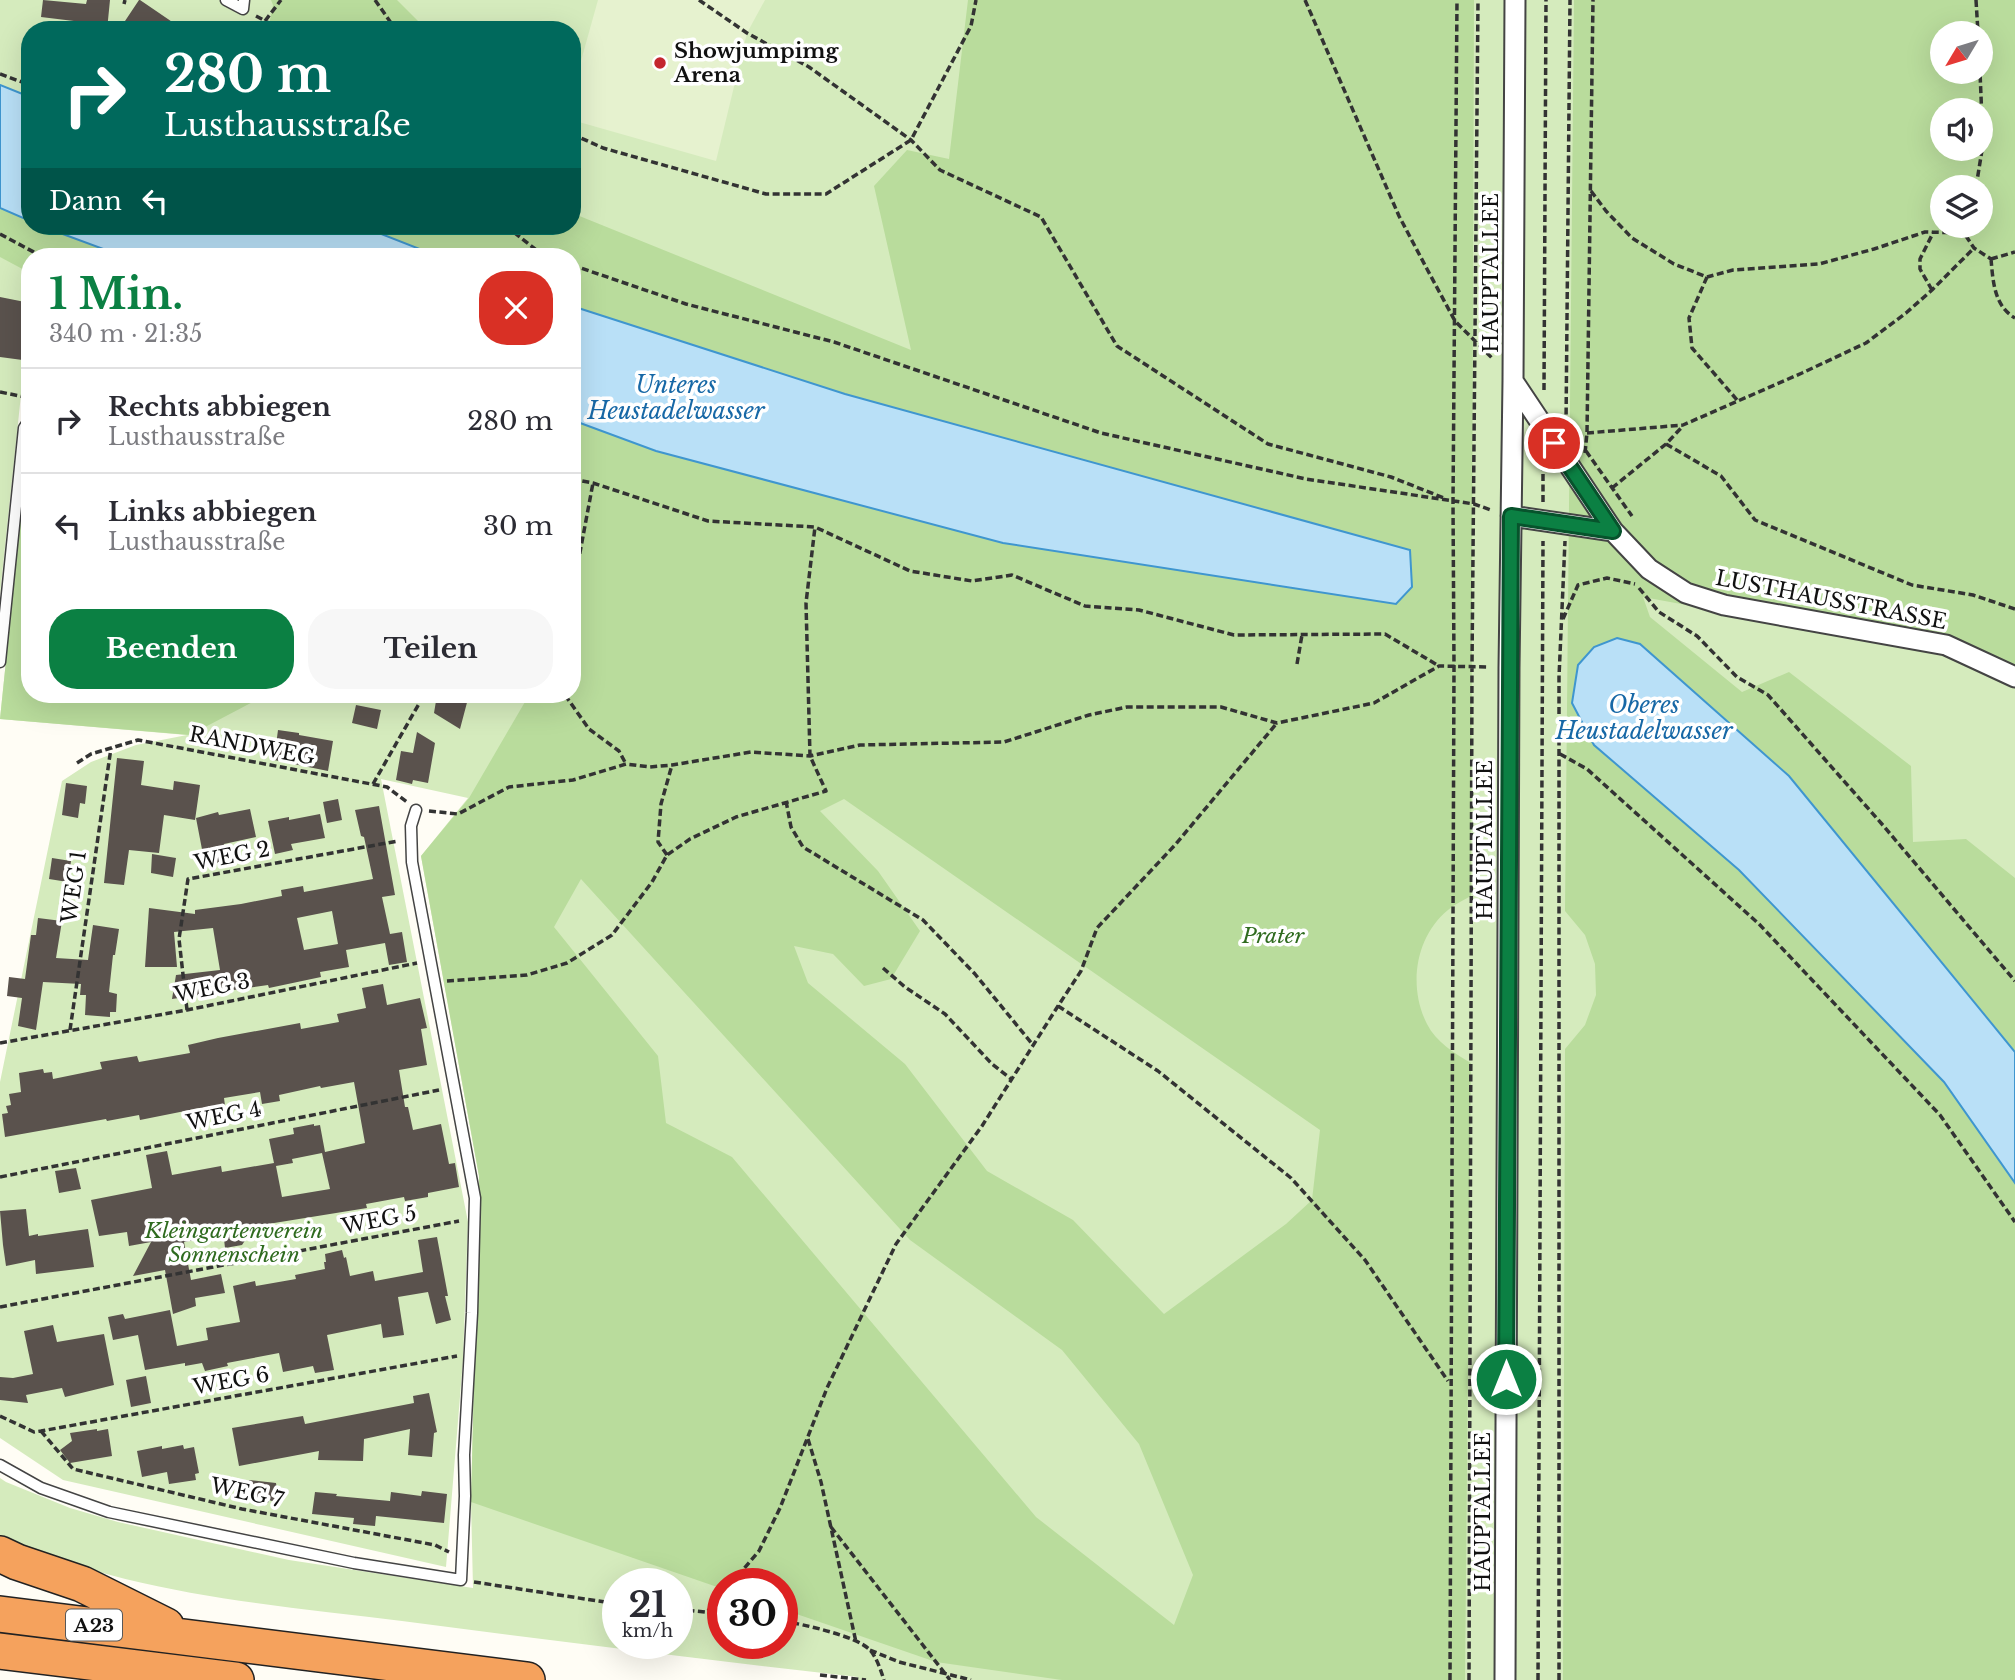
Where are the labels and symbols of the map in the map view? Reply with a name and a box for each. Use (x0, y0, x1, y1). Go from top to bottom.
north arrow (1930, 21, 1993, 84)
place label: Showjumpimg Arena (673, 38, 840, 88)
marker: Showjumpimg Arena (652, 55, 668, 71)
street label: HAUPTALLEE (1478, 193, 1504, 353)
water label: Unteres Heustadelwasser (587, 371, 766, 425)
pin (1524, 413, 1584, 473)
street label: LUSTHAUSSTRASSE (1713, 565, 1949, 635)
water label: Oberes Heustadelwasser (1555, 691, 1734, 745)
street label: RANDWEG (187, 721, 317, 771)
street label: HAUPTALLEE (1472, 760, 1498, 920)
street label: WEG 2 (191, 836, 272, 876)
street label: WEG 1 (56, 849, 92, 926)
park label: Prater (1241, 923, 1305, 949)
street label: WEG 3 (171, 968, 252, 1008)
street label: WEG 4 (183, 1096, 264, 1136)
street label: WEG 5 (338, 1200, 419, 1240)
park label: Kleingartenverein Sonnenschein (144, 1218, 323, 1268)
position arrow (1469, 1342, 1543, 1416)
street label: WEG 6 (190, 1361, 271, 1401)
street label: HAUPTALLEE (1470, 1432, 1496, 1592)
street label: WEG 7 (207, 1472, 286, 1514)
speed limit sign: 30 (707, 1568, 798, 1659)
road number: A23 (66, 1610, 122, 1640)

